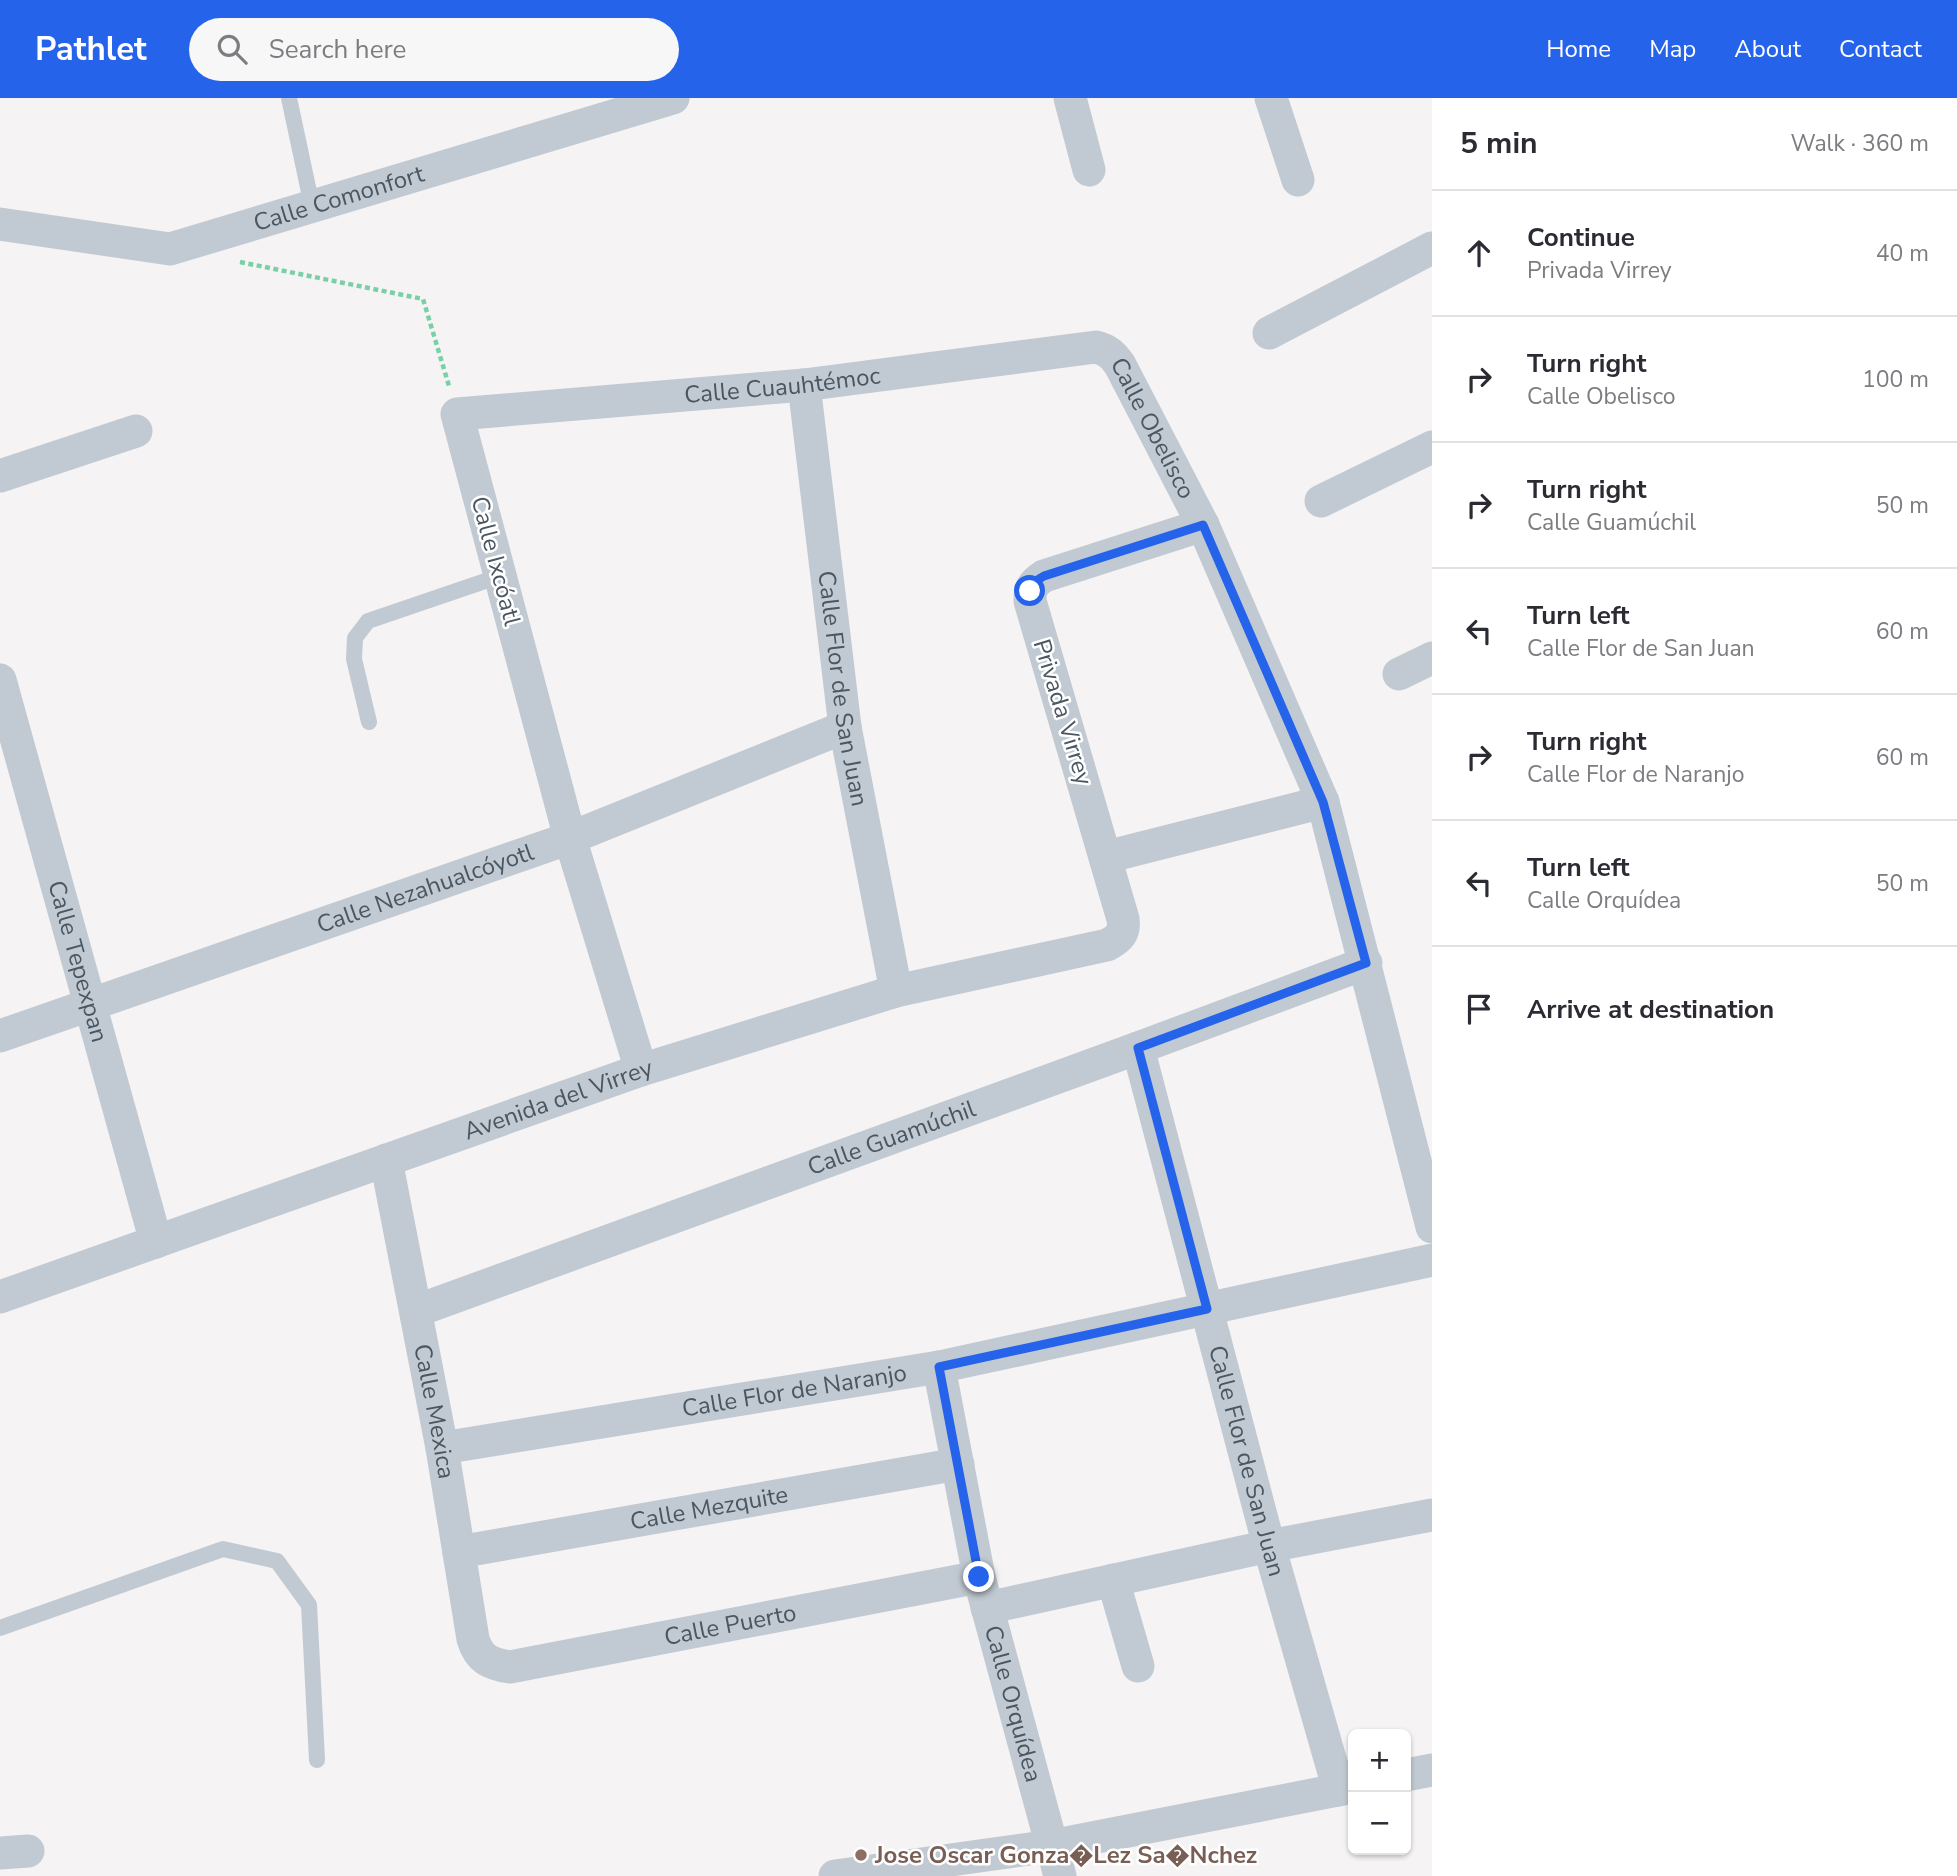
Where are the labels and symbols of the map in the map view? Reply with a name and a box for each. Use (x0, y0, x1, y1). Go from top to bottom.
street label: Calle Comonfort (250, 157, 428, 239)
street label: Calle Obelisco (1103, 352, 1203, 504)
street label: Calle Cuauhtémoc (683, 359, 882, 411)
street label: Calle Ixcóatl (463, 493, 529, 629)
street label: Calle Flor de San Juan (810, 569, 876, 809)
route start (1014, 575, 1045, 606)
street label: Privada Virrey (1026, 635, 1101, 789)
street label: Calle Nezahualcóyotl (312, 836, 538, 941)
street label: Calle Tepexpan (40, 877, 116, 1046)
street label: Avenida del Virrey (459, 1051, 657, 1148)
street label: Calle Guamúchil (803, 1093, 980, 1183)
street label: Calle Mexica (406, 1341, 463, 1481)
street label: Calle Flor de San Juan (1201, 1342, 1293, 1580)
street label: Calle Flor de Naranjo (680, 1357, 909, 1425)
street label: Calle Mezquite (628, 1478, 791, 1538)
route end (963, 1561, 994, 1592)
street label: Calle Puerto (662, 1596, 799, 1653)
street label: Calle Orquídea (977, 1622, 1050, 1786)
place label: Jose Oscar Gonza�Lez Sa�Nchez (874, 1839, 1257, 1871)
marker: Jose Oscar Gonza�Lez Sa�Nchez (853, 1847, 869, 1863)

